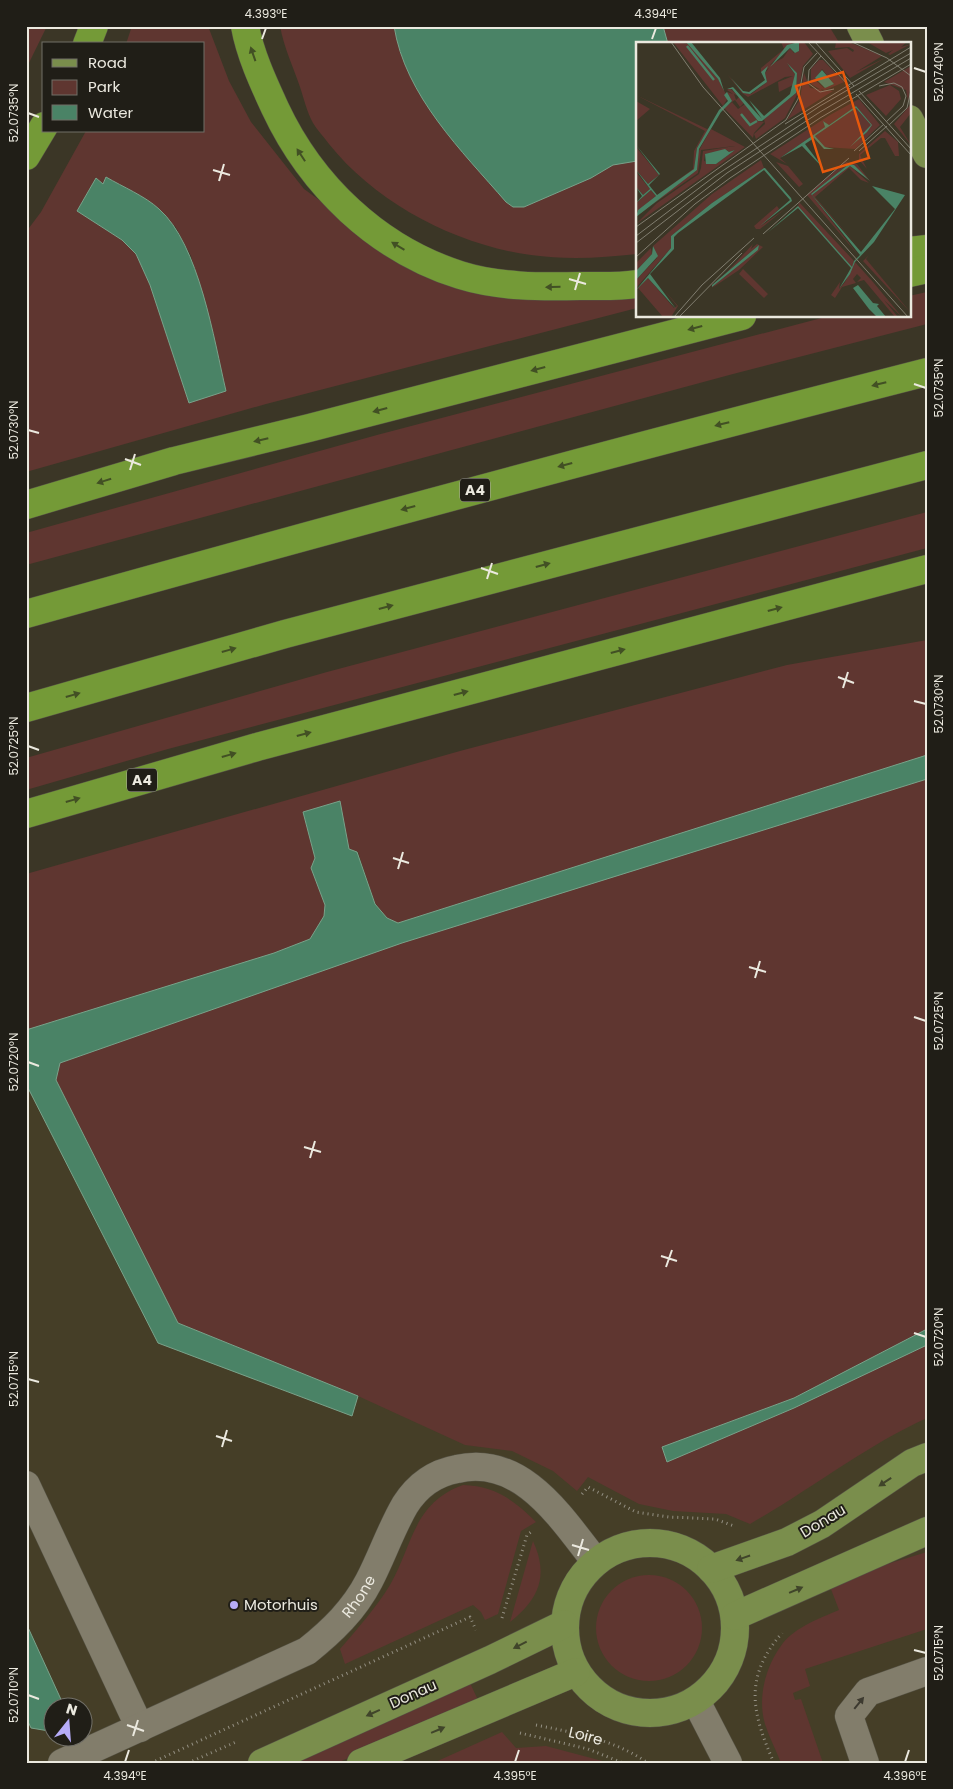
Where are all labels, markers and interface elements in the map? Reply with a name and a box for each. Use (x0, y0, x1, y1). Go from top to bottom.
text: 4.393°E (245, 5, 287, 22)
text: 4.394°E (634, 5, 678, 22)
legend (42, 42, 205, 132)
inset map (636, 42, 910, 318)
text: 52.0740°N (930, 42, 947, 102)
one-way arrow (249, 47, 256, 62)
text: Road (88, 52, 127, 73)
text: Park (88, 76, 120, 97)
text: 52.0735°N (5, 83, 22, 143)
text: Water (88, 102, 134, 123)
one-way arrow (297, 148, 306, 162)
one-way arrow (392, 241, 405, 251)
one-way arrow (545, 283, 561, 291)
one-way arrow (688, 325, 703, 333)
text: 52.0735°N (930, 358, 947, 418)
one-way arrow (530, 365, 545, 373)
one-way arrow (872, 381, 887, 389)
text: 52.0730°N (5, 400, 22, 460)
one-way arrow (373, 406, 388, 414)
one-way arrow (714, 420, 729, 428)
one-way arrow (254, 436, 269, 444)
one-way arrow (557, 462, 572, 470)
one-way arrow (97, 478, 112, 486)
road number: A4 (460, 478, 490, 502)
one-way arrow (400, 504, 415, 512)
one-way arrow (536, 561, 551, 569)
one-way arrow (378, 603, 394, 611)
one-way arrow (768, 605, 783, 613)
one-way arrow (222, 645, 237, 653)
one-way arrow (611, 647, 626, 655)
text: 52.0730°N (930, 674, 947, 734)
one-way arrow (454, 688, 469, 696)
one-way arrow (66, 690, 81, 698)
text: 52.0725°N (5, 717, 22, 775)
one-way arrow (297, 730, 312, 738)
one-way arrow (222, 750, 237, 758)
road number: A4 (127, 768, 157, 792)
one-way arrow (65, 796, 81, 804)
text: 52.0725°N (930, 992, 947, 1050)
text: 52.0720°N (5, 1033, 22, 1091)
text: 52.0720°N (930, 1308, 947, 1366)
text: 52.0715°N (5, 1351, 22, 1407)
one-way arrow (878, 1477, 892, 1487)
street label: Donau (796, 1499, 849, 1542)
one-way arrow (735, 1555, 750, 1562)
street label: Rhone (337, 1571, 380, 1622)
one-way arrow (789, 1585, 803, 1593)
place label: Motorhuis (244, 1594, 318, 1615)
marker: Motorhuis (228, 1599, 240, 1611)
text: 52.0715°N (930, 1625, 947, 1681)
one-way arrow (513, 1641, 528, 1649)
text: 52.0710°N (5, 1667, 22, 1723)
street label: Donau (386, 1674, 440, 1713)
north arrow (42, 1696, 92, 1746)
one-way arrow (854, 1697, 865, 1710)
text: N (64, 1698, 80, 1721)
one-way arrow (366, 1709, 380, 1717)
street label: Loire (567, 1721, 606, 1750)
one-way arrow (431, 1726, 445, 1734)
text: 4.394°E (103, 1767, 147, 1784)
text: 4.395°E (493, 1767, 537, 1784)
text: 4.396°E (883, 1767, 927, 1784)

